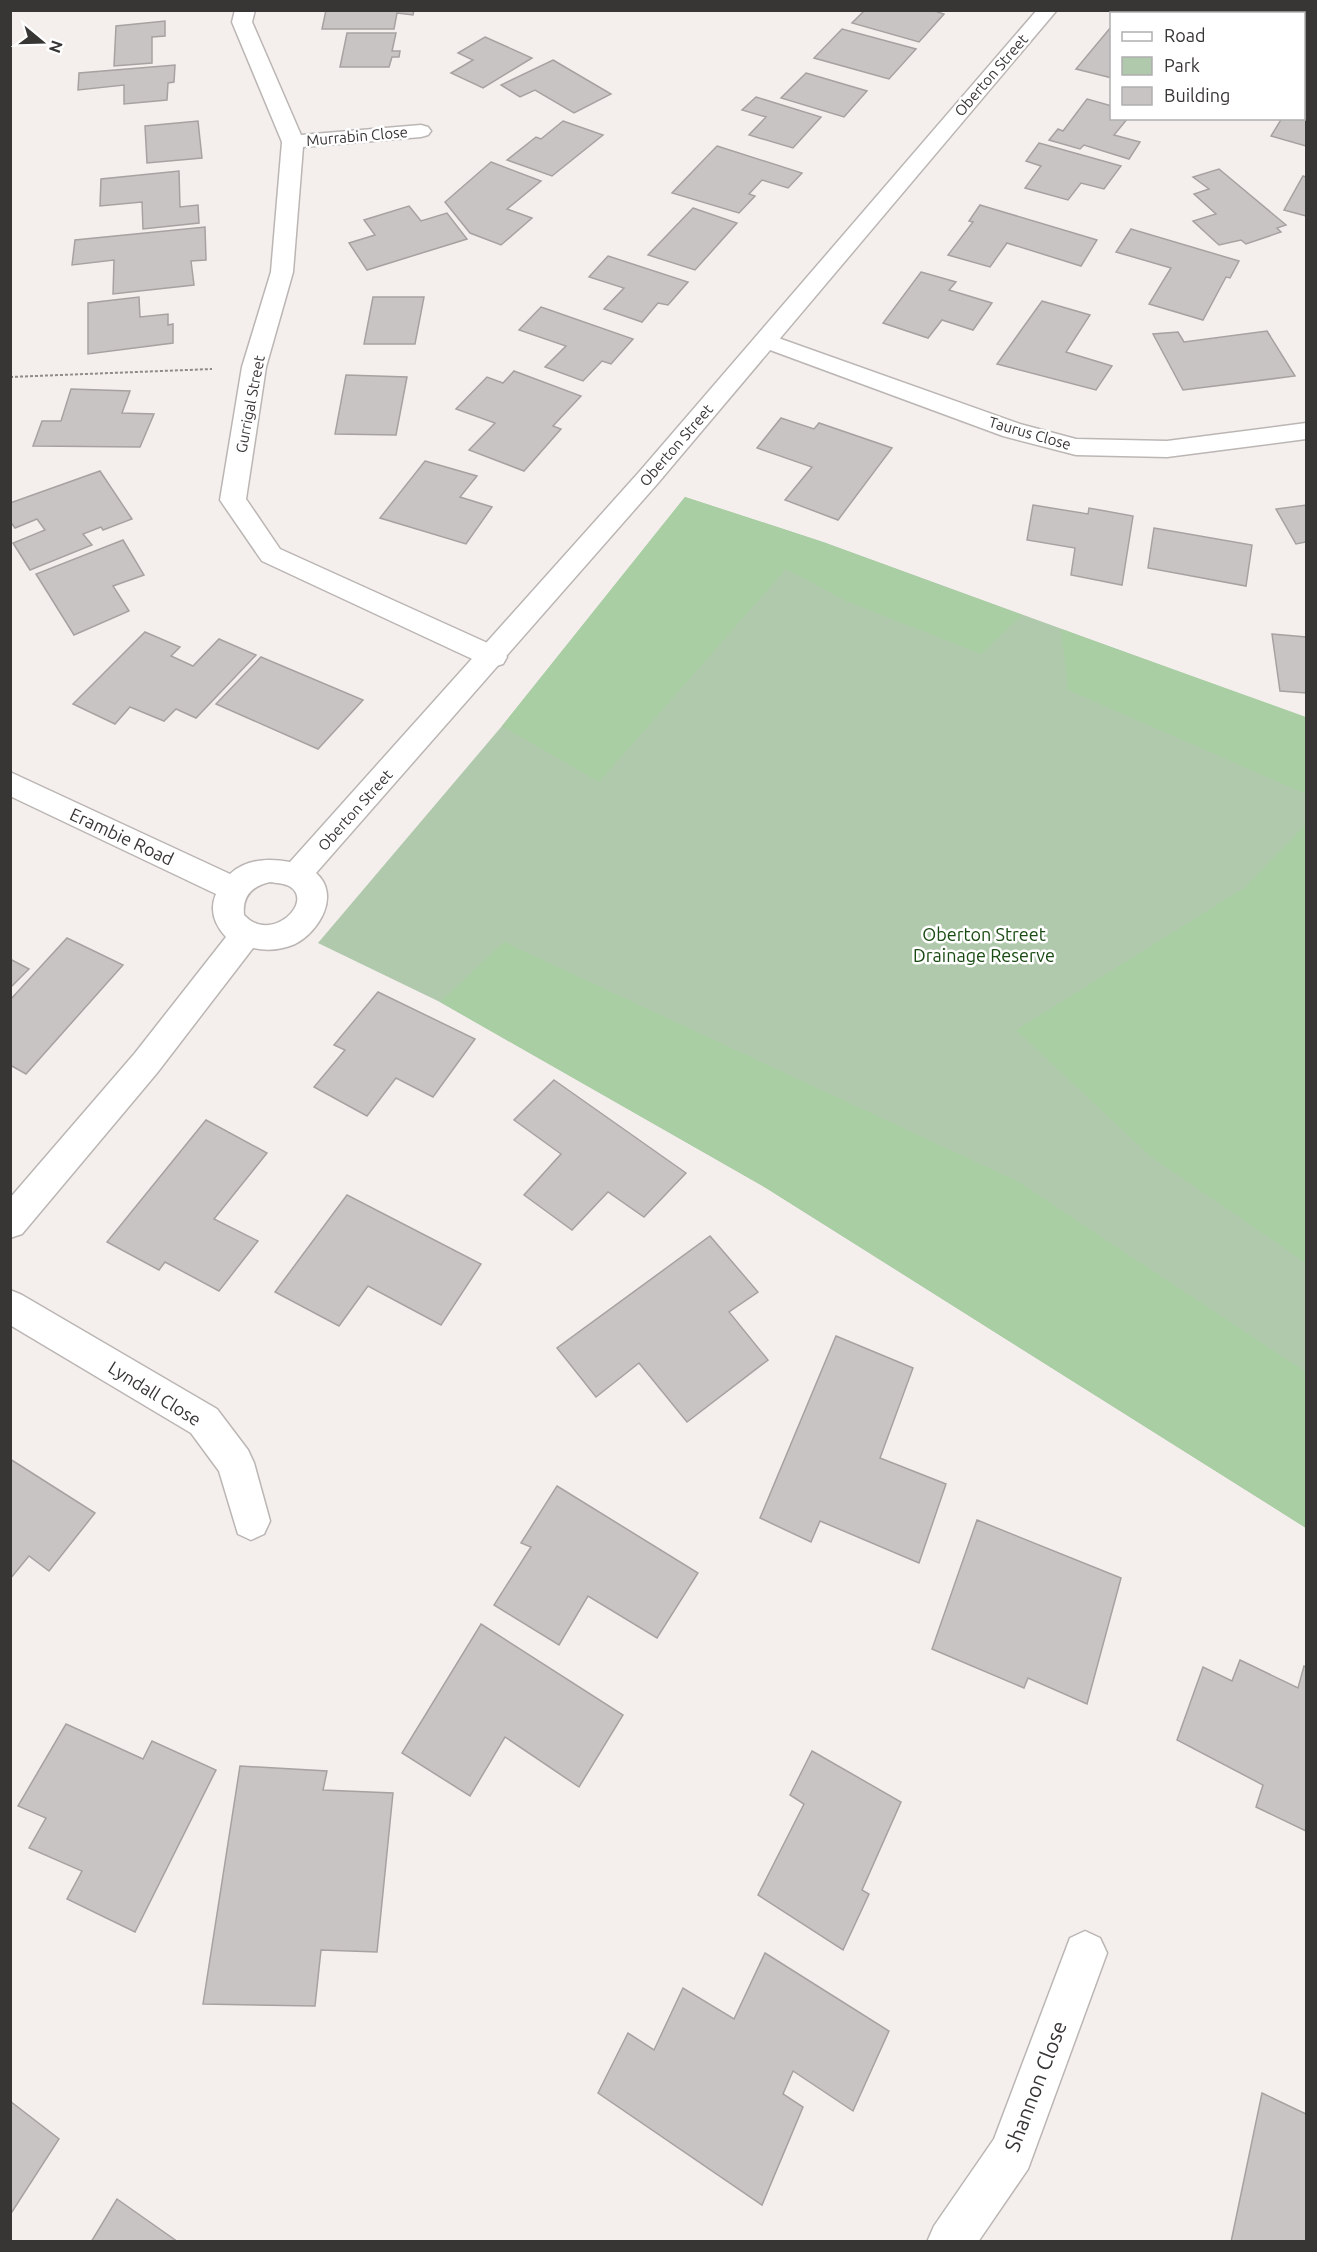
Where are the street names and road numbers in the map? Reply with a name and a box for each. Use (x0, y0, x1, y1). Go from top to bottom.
street label: Oberton Street (951, 31, 1031, 119)
street label: Murrabin Close (306, 123, 408, 149)
street label: Gurrigal Street (232, 354, 268, 454)
street label: Oberton Street (636, 401, 716, 489)
street label: Taurus Close (987, 413, 1073, 453)
street label: Oberton Street (314, 766, 396, 854)
street label: Erambie Road (67, 803, 177, 869)
street label: Lyndall Close (105, 1357, 205, 1429)
street label: Shannon Close (999, 2017, 1071, 2155)

